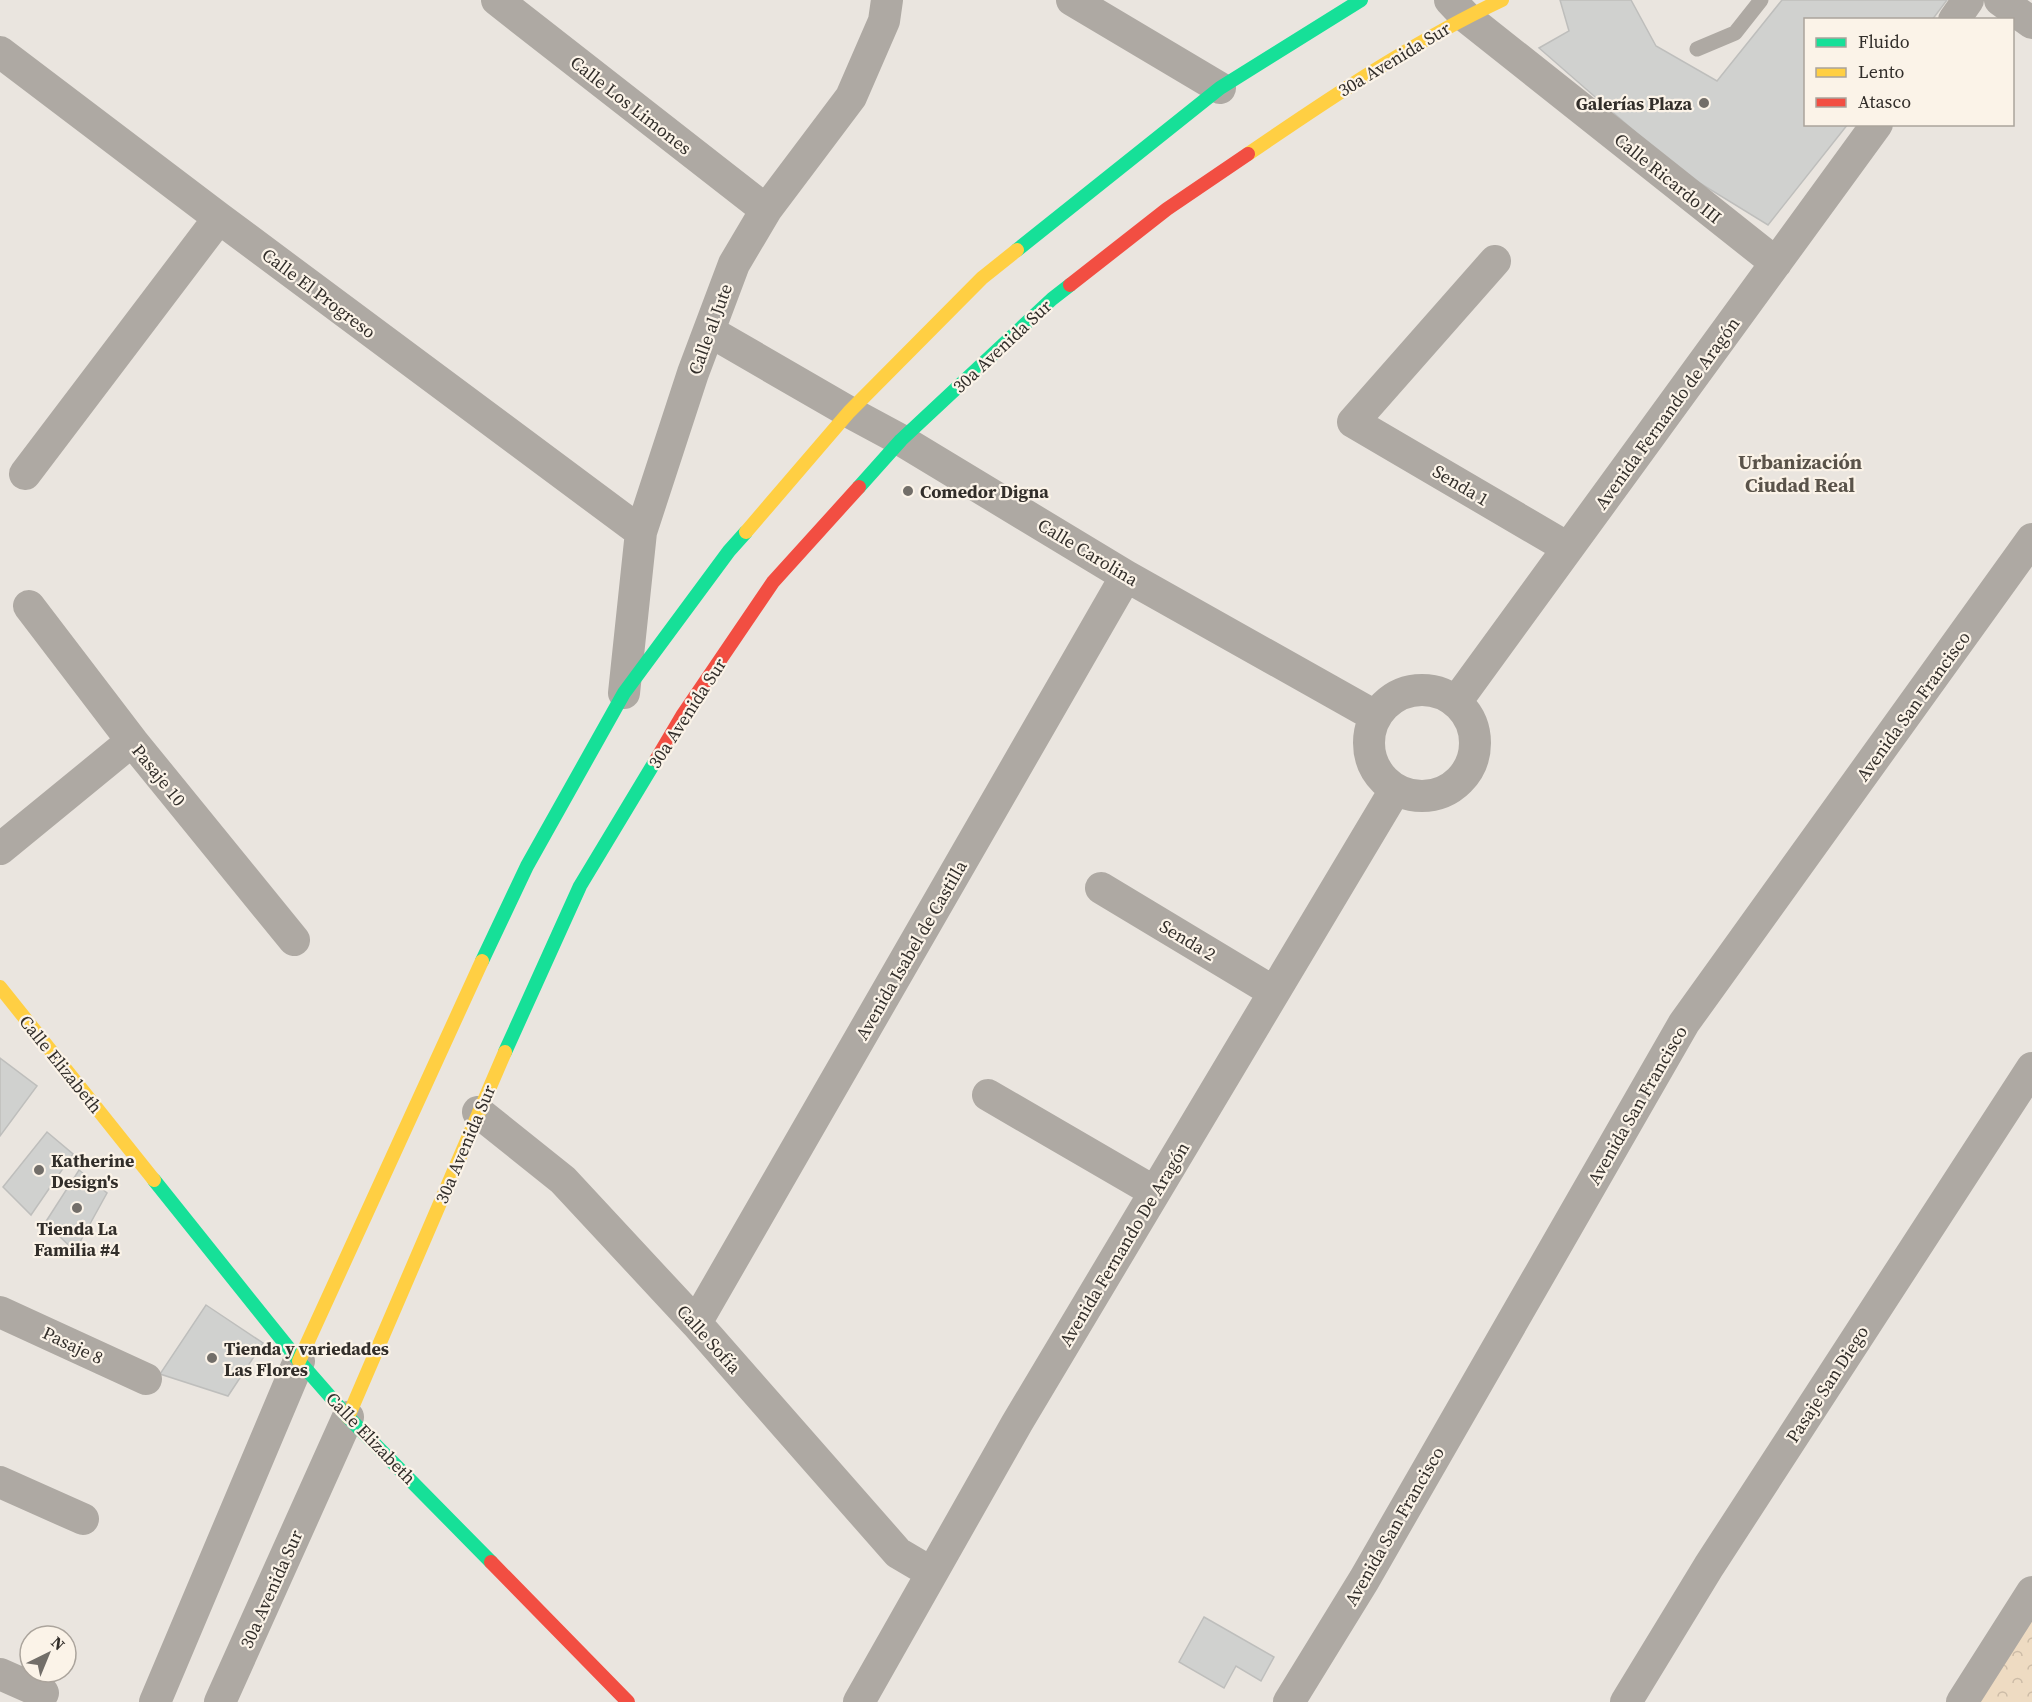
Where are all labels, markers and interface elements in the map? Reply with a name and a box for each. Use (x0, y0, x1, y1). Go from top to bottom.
street label: 30a Avenida Sur (1333, 15, 1455, 102)
legend (1804, 18, 2014, 126)
text: Fluido (1858, 29, 1910, 54)
street label: Calle Los Limones (565, 50, 697, 160)
text: Lento (1858, 59, 1905, 84)
text: Atasco (1858, 89, 1911, 114)
place label: Galerías Plaza (1576, 91, 1692, 116)
marker: Galerías Plaza (1697, 96, 1711, 110)
street label: Calle Ricardo III (1609, 127, 1727, 229)
street label: Calle El Progreso (257, 242, 381, 344)
street label: Calle al Jute (682, 280, 738, 378)
street label: 30a Avenida Sur (947, 293, 1057, 398)
street label: Avenida Fernando de Aragón (1589, 312, 1745, 514)
district label: Urbanización Ciudad Real (1738, 448, 1862, 499)
street label: Senda 1 (1428, 458, 1494, 512)
place label: Comedor Digna (920, 479, 1049, 504)
marker: Comedor Digna (901, 484, 915, 498)
street label: Calle Carolina (1033, 512, 1144, 592)
street label: Avenida San Francisco (1850, 626, 1976, 786)
street label: 30a Avenida Sur (642, 653, 732, 773)
street label: Pasaje 10 (126, 739, 192, 811)
street label: Avenida Isabel de Castilla (849, 855, 973, 1044)
street label: Senda 2 (1155, 913, 1221, 967)
street label: Calle Elizabeth (14, 1010, 109, 1119)
street label: Avenida San Francisco (1581, 1021, 1693, 1189)
street label: 30a Avenida Sur (429, 1080, 501, 1207)
street label: Avenida Fernando De Aragón (1053, 1137, 1195, 1351)
place label: Katherine Design's (51, 1148, 134, 1194)
marker: Katherine Design's (32, 1163, 46, 1177)
marker: Tienda La Familia #4 (70, 1201, 84, 1215)
place label: Tienda La Familia #4 (34, 1216, 120, 1262)
street label: Calle Sofía (671, 1299, 747, 1380)
street label: Pasaje 8 (39, 1320, 107, 1370)
street label: Pasaje San Diego (1780, 1321, 1874, 1447)
place label: Tienda y variedades Las Flores (224, 1336, 389, 1382)
marker: Tienda y variedades Las Flores (205, 1351, 219, 1365)
street label: Calle Elizabeth (320, 1386, 422, 1490)
street label: Avenida San Francisco (1338, 1442, 1450, 1610)
street label: 30a Avenida Sur (234, 1526, 308, 1652)
north arrow (18, 1624, 78, 1684)
text: N (46, 1631, 70, 1655)

